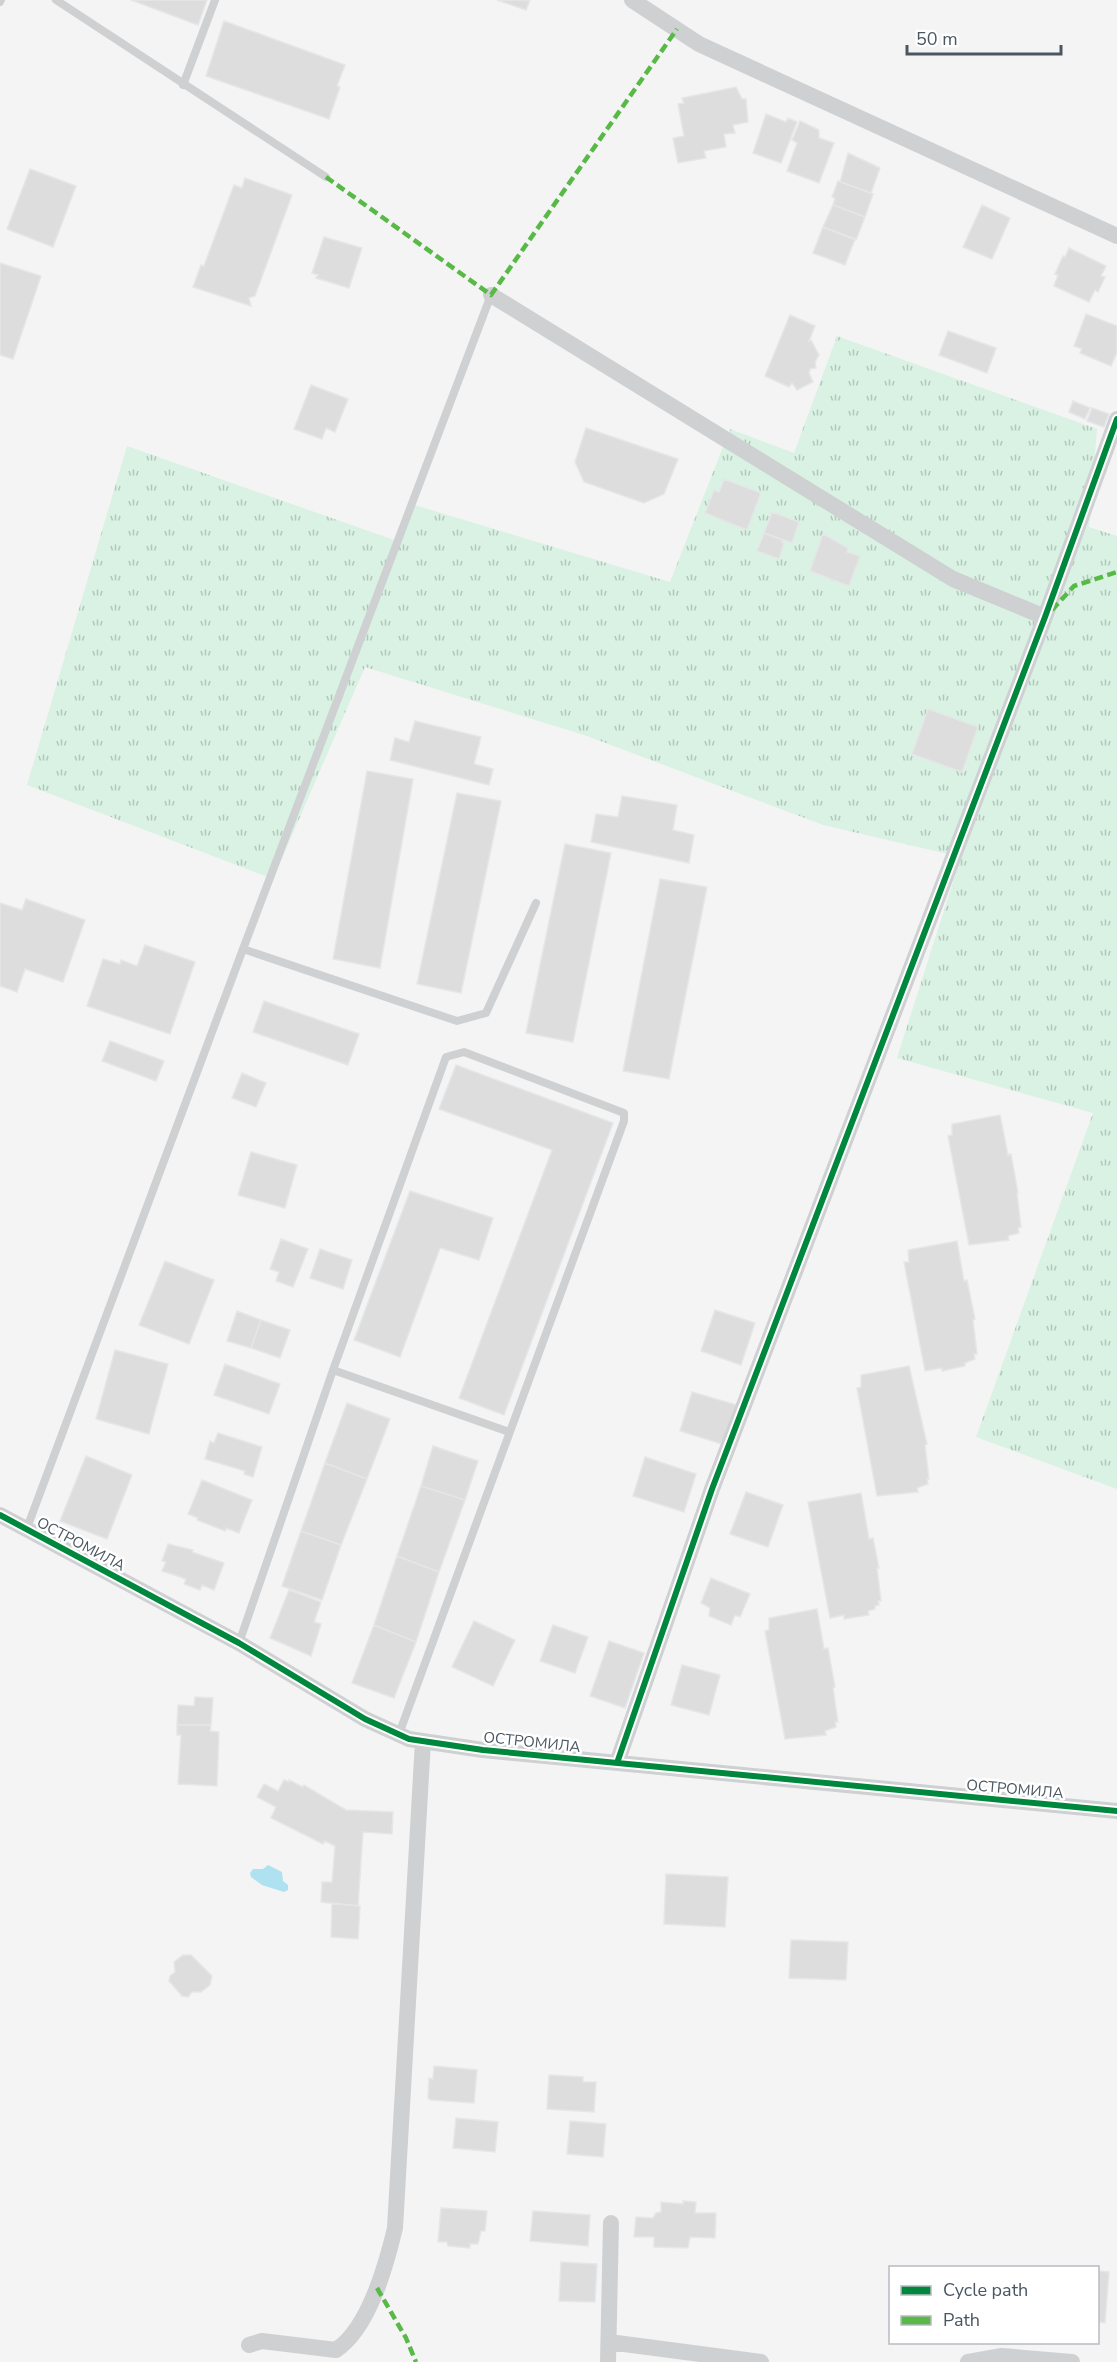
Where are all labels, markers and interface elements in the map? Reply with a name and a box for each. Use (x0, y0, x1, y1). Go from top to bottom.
scale bar (907, 18, 1062, 56)
text: 50 m (916, 27, 958, 51)
street label: ОСТРОМИЛА (33, 1512, 129, 1576)
street label: ОСТРОМИЛА (483, 1727, 581, 1757)
street label: ОСТРОМИЛА (966, 1775, 1064, 1803)
legend (889, 2266, 1099, 2344)
text: Cycle path (943, 2278, 1028, 2302)
text: Path (943, 2308, 980, 2332)

